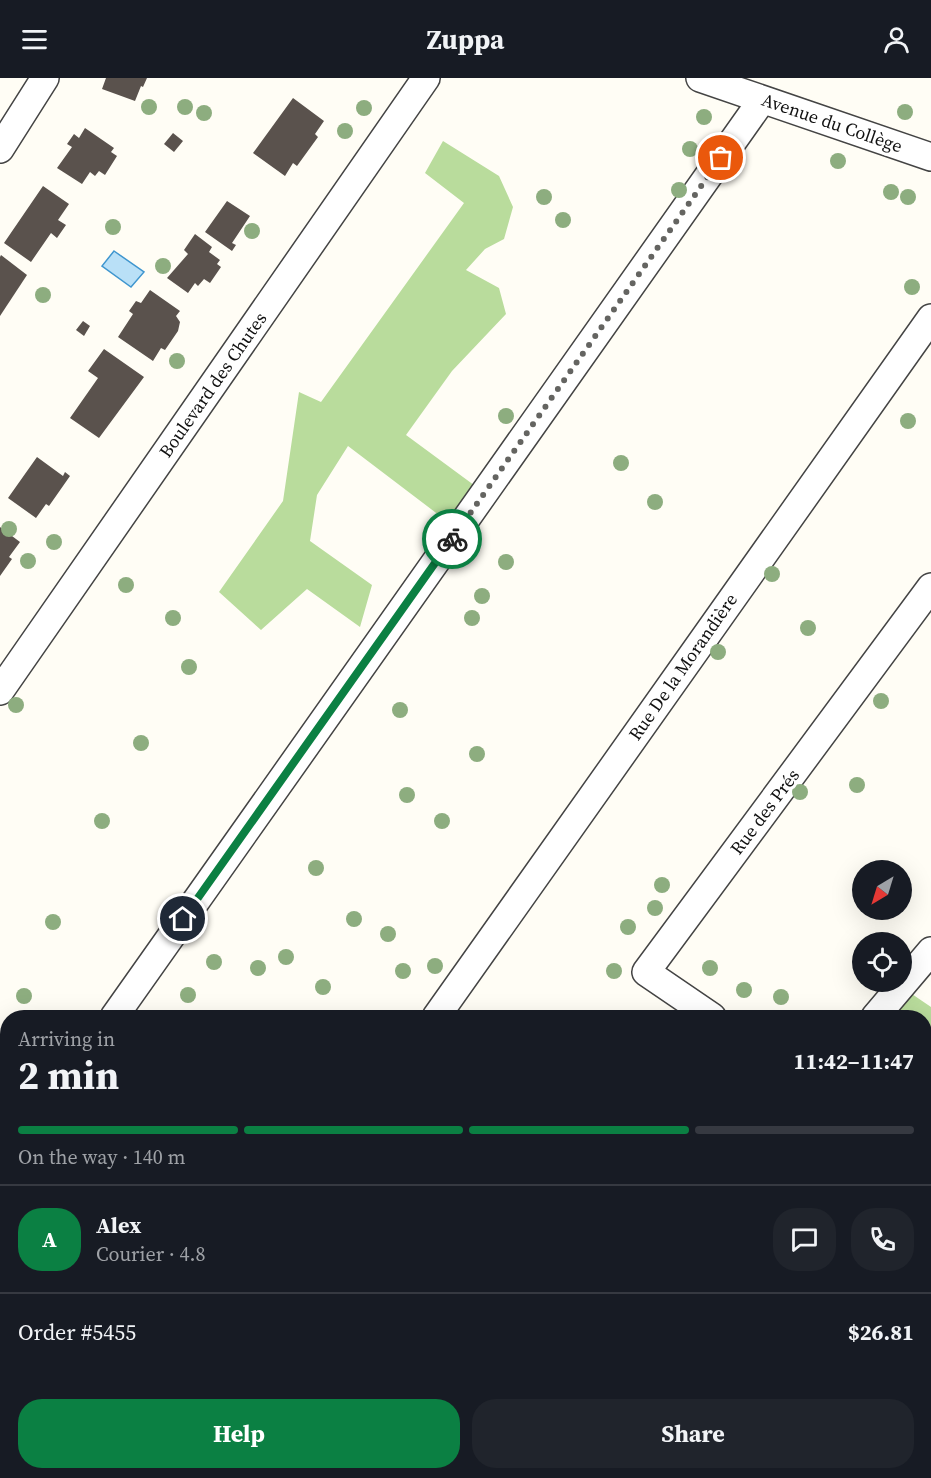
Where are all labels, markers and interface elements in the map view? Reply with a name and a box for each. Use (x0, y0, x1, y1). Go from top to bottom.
text: Zuppa (427, 21, 504, 58)
icon: menu (18, 23, 51, 56)
icon: person (880, 23, 913, 56)
street label: Avenue du Collège (758, 87, 906, 158)
pin (695, 132, 746, 183)
icon: bag (704, 141, 737, 174)
street label: Boulevard des Chutes (153, 307, 272, 462)
courier (422, 509, 482, 569)
icon: bike (436, 523, 469, 556)
street label: Rue De la Morandière (622, 588, 743, 745)
street label: Rue des Prés (724, 764, 805, 860)
north arrow (852, 860, 912, 920)
map controls (852, 860, 912, 992)
pin (157, 893, 208, 944)
icon: home (166, 902, 199, 935)
button: locate (852, 932, 912, 992)
text: Arriving in (18, 1025, 115, 1053)
text: 11:42–11:47 (794, 1046, 914, 1076)
text: 2 min (18, 1049, 119, 1102)
text: On the way · 140 m (18, 1143, 185, 1171)
button: chat (773, 1208, 836, 1271)
button: phone (851, 1208, 914, 1271)
text: Alex (96, 1210, 141, 1240)
text: A (42, 1224, 57, 1254)
text: Courier · 4.8 (96, 1240, 205, 1268)
text: Order #5455 (18, 1317, 136, 1347)
text: $26.81 (848, 1317, 914, 1347)
button: Help (18, 1399, 460, 1468)
button: Share (472, 1399, 914, 1468)

